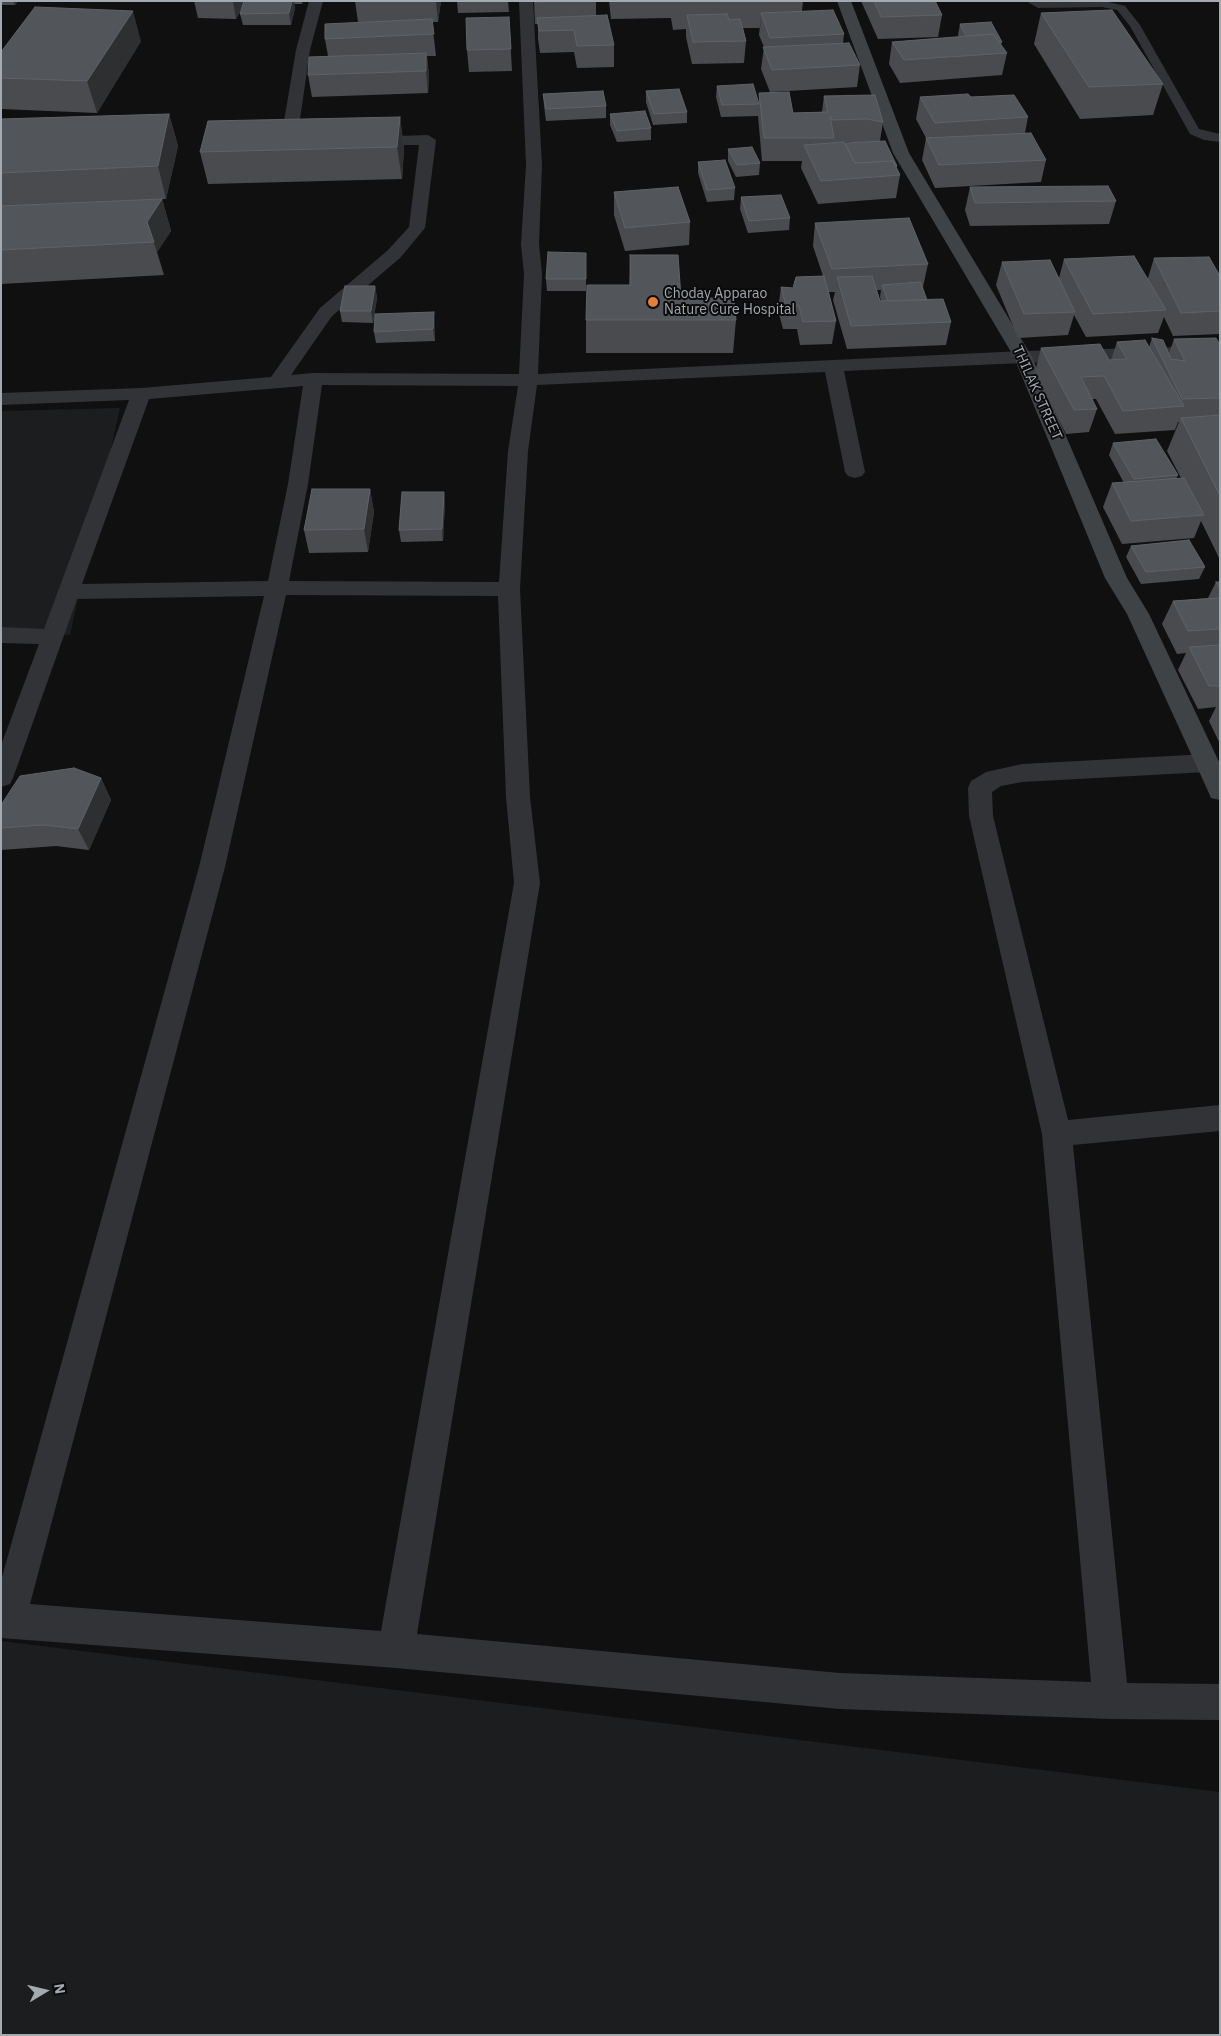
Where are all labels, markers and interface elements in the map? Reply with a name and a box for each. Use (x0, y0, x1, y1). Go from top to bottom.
place label: Choday Apparao Nature Cure Hospital (664, 286, 795, 318)
marker: Choday Apparao Nature Cure Hospital (646, 295, 660, 309)
street label: THILAK STREET (1009, 343, 1065, 443)
north arrow (20, 1966, 70, 2016)
text: N (50, 1982, 69, 1995)

